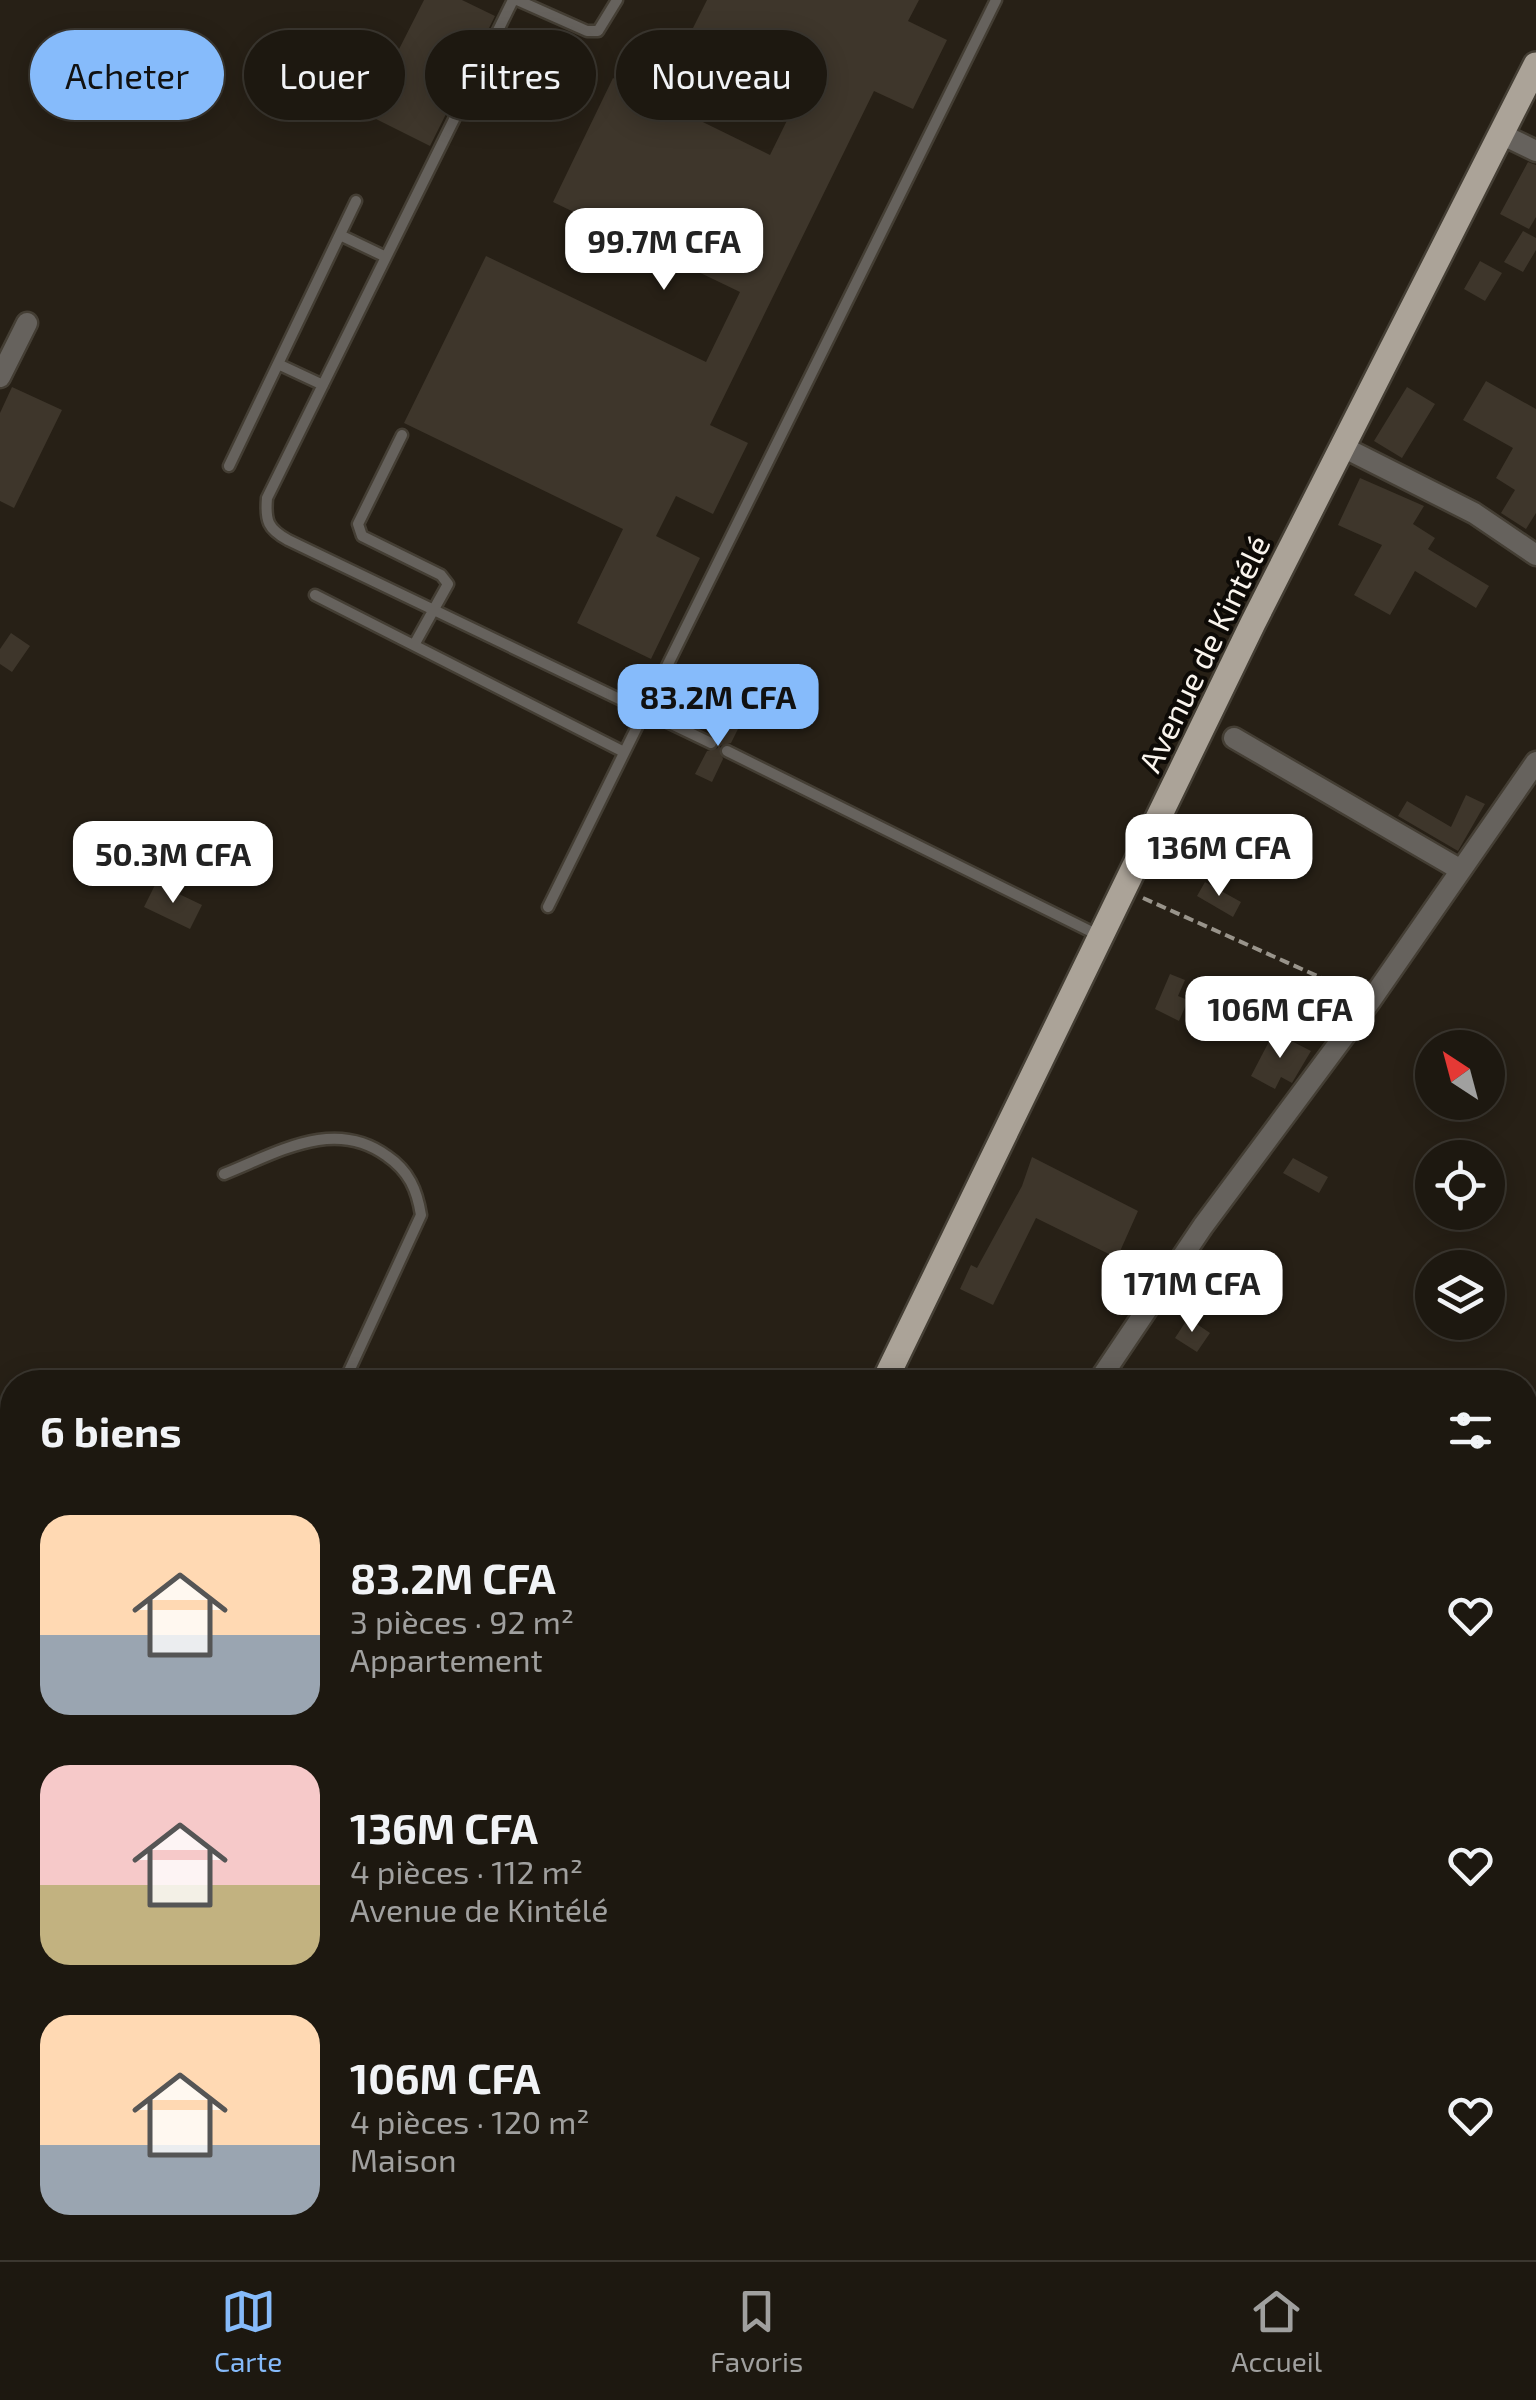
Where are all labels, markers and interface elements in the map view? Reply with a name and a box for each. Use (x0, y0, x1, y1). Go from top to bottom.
chip: Acheter (30, 30, 224, 120)
chip: Louer (244, 30, 405, 120)
chip: Filtres (425, 30, 596, 120)
chip: Nouveau (616, 30, 827, 120)
pin: 99.7M CFA (550, 208, 778, 293)
text: 99.7M CFA (587, 221, 741, 259)
street label: Avenue de Kintélé (1129, 528, 1277, 778)
pin: 83.2M CFA (604, 664, 832, 749)
text: 83.2M CFA (640, 677, 796, 715)
pin: 136M CFA (1116, 814, 1322, 899)
pin: 50.3M CFA (59, 821, 287, 906)
text: 136M CFA (1147, 827, 1291, 865)
text: 50.3M CFA (95, 834, 251, 872)
pin: 106M CFA (1177, 976, 1383, 1061)
text: 106M CFA (1207, 989, 1353, 1027)
north arrow (1415, 1030, 1505, 1120)
map controls (1415, 1030, 1505, 1340)
button: locate (1415, 1140, 1505, 1230)
pin: 171M CFA (1089, 1250, 1295, 1335)
button: layers (1415, 1250, 1505, 1340)
text: 171M CFA (1124, 1263, 1260, 1301)
icon: filters (1443, 1403, 1498, 1458)
text: 6 biens (40, 1405, 182, 1455)
text: 83.2M CFA (350, 1552, 556, 1602)
icon: home (120, 1555, 240, 1675)
icon: heart (1443, 1588, 1498, 1643)
text: 3 pièces · 92 m² (350, 1602, 574, 1640)
text: Appartement (350, 1640, 543, 1678)
text: 136M CFA (350, 1802, 538, 1852)
icon: home (120, 1805, 240, 1925)
icon: heart (1443, 1838, 1498, 1893)
text: 4 pièces · 112 m² (350, 1852, 583, 1890)
text: Avenue de Kintélé (350, 1890, 609, 1928)
text: 106M CFA (350, 2052, 541, 2102)
icon: home (120, 2055, 240, 2175)
icon: heart (1443, 2088, 1498, 2143)
text: 4 pièces · 120 m² (350, 2102, 590, 2140)
text: Maison (350, 2140, 457, 2178)
tab: Carte (214, 2284, 282, 2378)
tab: Favoris (710, 2284, 803, 2378)
tab: Accueil (1231, 2284, 1322, 2378)

